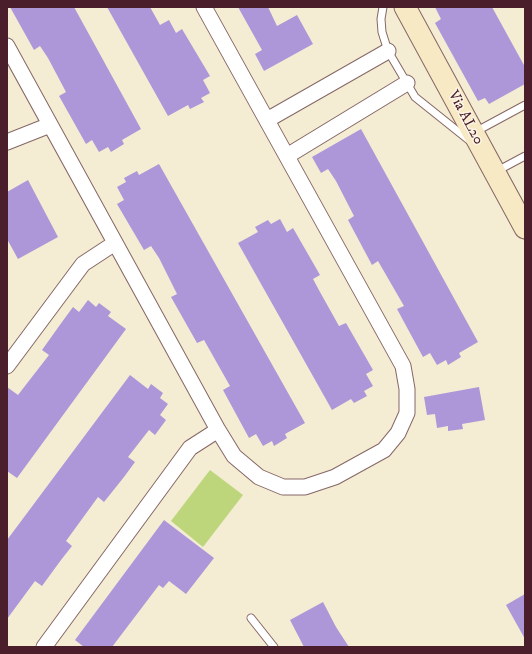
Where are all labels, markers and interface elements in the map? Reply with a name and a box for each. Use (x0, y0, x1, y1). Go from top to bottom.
street label: Via AL20 (443, 88, 487, 148)

